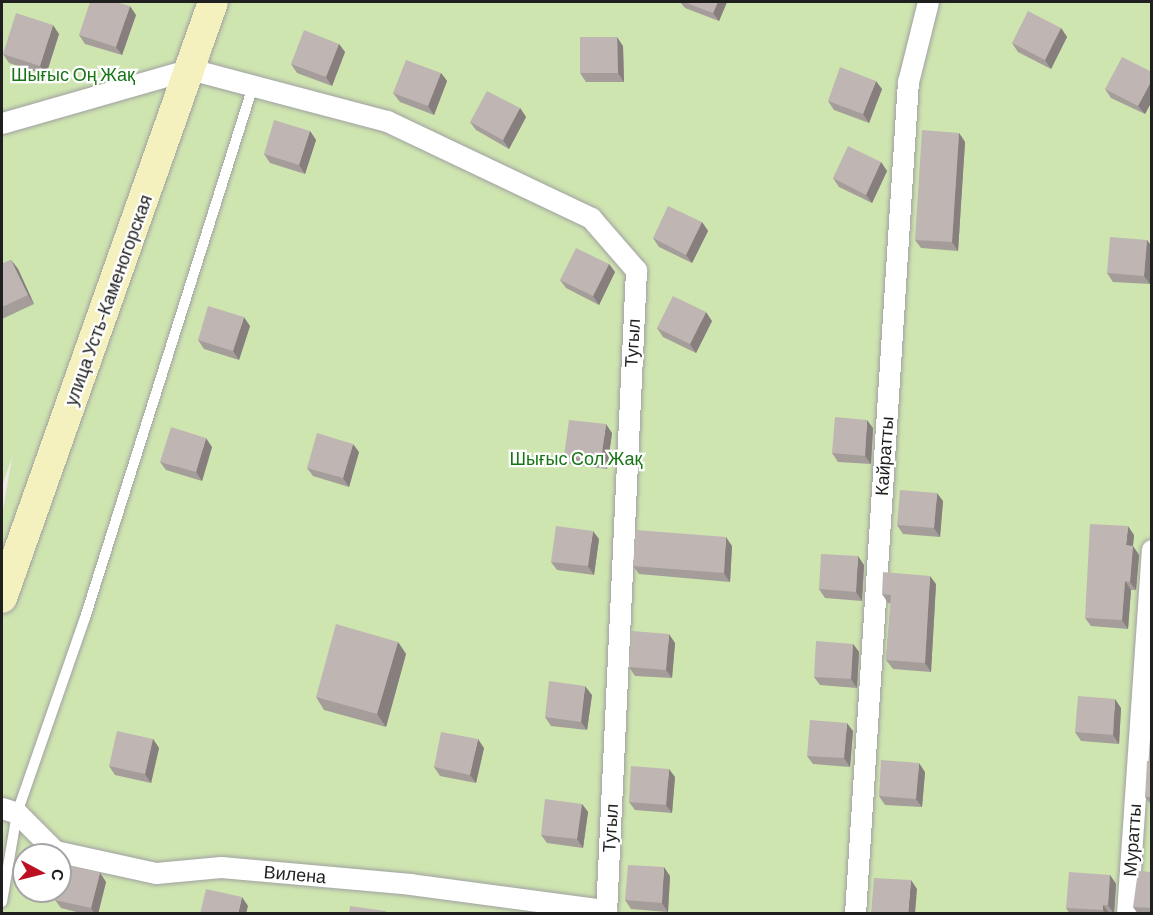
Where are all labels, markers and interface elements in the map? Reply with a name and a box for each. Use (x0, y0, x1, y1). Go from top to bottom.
park label: Шығыс Оң Жақ (11, 63, 135, 85)
street label: улица Усть-Каменогорская (60, 191, 156, 409)
street label: Тугыл (620, 318, 644, 368)
street label: Кайратты (870, 416, 898, 496)
park label: Шығыс Сол Жақ (510, 447, 642, 469)
street label: Тугыл (598, 803, 622, 853)
street label: Муратты (1119, 803, 1145, 877)
north arrow (12, 843, 72, 903)
street label: Вилена (263, 861, 327, 887)
text: С (48, 868, 69, 882)

